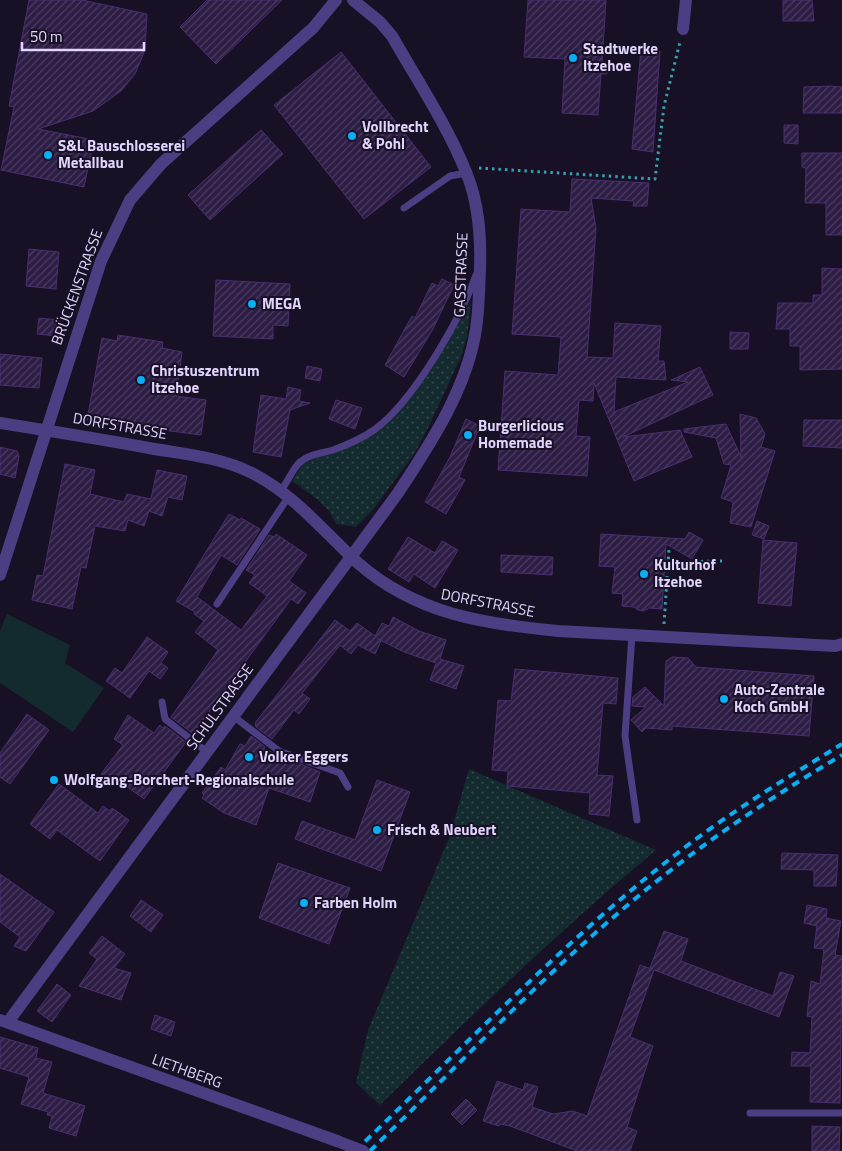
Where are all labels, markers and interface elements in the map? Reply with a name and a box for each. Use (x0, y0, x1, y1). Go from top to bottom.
scale bar (22, 20, 145, 52)
text: 50 m (30, 25, 63, 48)
place label: Stadtwerke Itzehoe (583, 37, 658, 77)
marker: Stadtwerke Itzehoe (567, 52, 579, 64)
place label: Vollbrecht & Pohl (362, 115, 429, 155)
marker: Vollbrecht & Pohl (346, 130, 358, 142)
place label: S&L Bauschlosserei Metallbau (58, 134, 185, 174)
marker: S&L Bauschlosserei Metallbau (42, 149, 54, 161)
street label: BRÜCKENSTRASSE (45, 226, 108, 348)
street label: GASSTRASSE (448, 232, 473, 318)
place label: MEGA (262, 292, 301, 315)
marker: MEGA (246, 298, 258, 310)
place label: Christuszentrum Itzehoe (151, 359, 259, 399)
marker: Christuszentrum Itzehoe (135, 374, 147, 386)
street label: DORFSTRASSE (71, 406, 169, 445)
place label: Burgerlicious Homemade (478, 414, 564, 454)
marker: Burgerlicious Homemade (462, 429, 474, 441)
place label: Kulturhof Itzehoe (654, 553, 717, 593)
marker: Kulturhof Itzehoe (638, 568, 650, 580)
street label: DORFSTRASSE (439, 582, 537, 623)
street label: SCHULSTRASSE (180, 659, 259, 755)
place label: Auto-Zentrale Koch GmbH (734, 678, 825, 718)
marker: Auto-Zentrale Koch GmbH (718, 693, 730, 705)
place label: Volker Eggers (259, 745, 348, 768)
marker: Volker Eggers (243, 751, 255, 763)
place label: Wolfgang-Borchert-Regionalschule (64, 768, 295, 791)
marker: Wolfgang-Borchert-Regionalschule (48, 774, 60, 786)
place label: Frisch & Neubert (387, 818, 497, 841)
marker: Frisch & Neubert (371, 824, 383, 836)
place label: Farben Holm (314, 891, 397, 914)
marker: Farben Holm (298, 897, 310, 909)
street label: LIETHBERG (149, 1047, 225, 1094)

